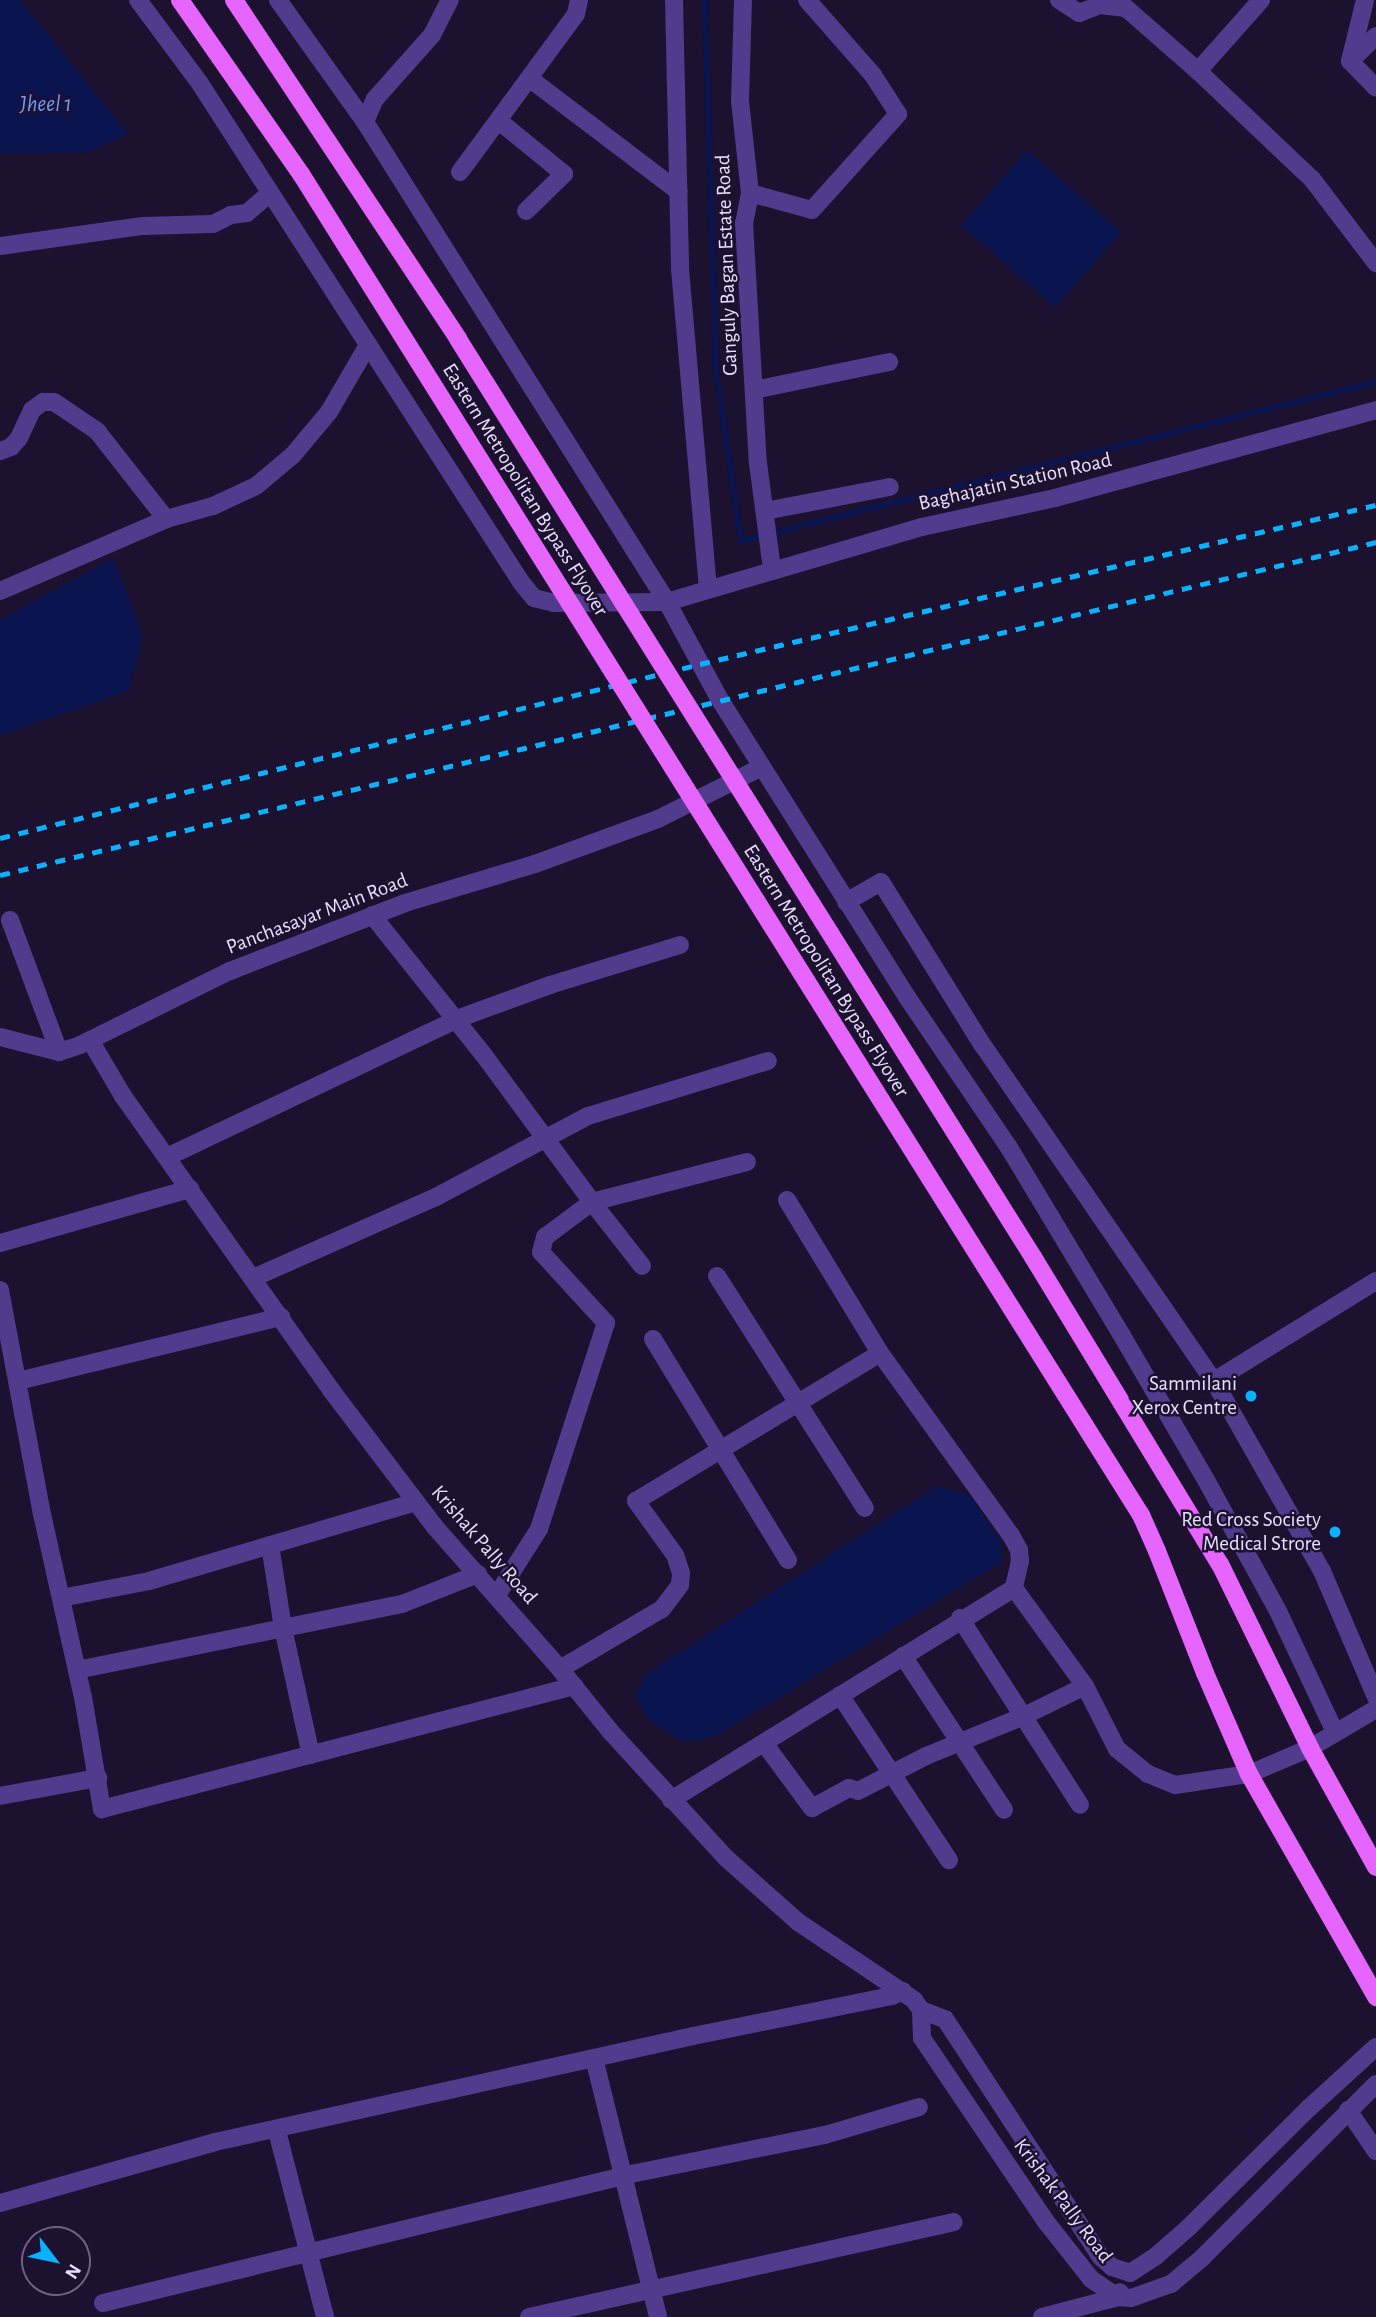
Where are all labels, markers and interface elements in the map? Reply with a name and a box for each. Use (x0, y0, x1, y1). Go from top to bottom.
water label: Jheel 1 (20, 91, 72, 119)
street label: Ganguly Bagan Estate Road (711, 154, 743, 376)
street label: Eastern Metropolitan Bypass Flyover (437, 359, 613, 621)
street label: Baghajatin Station Road (916, 448, 1114, 516)
street label: Eastern Metropolitan Bypass Flyover (738, 840, 914, 1102)
street label: Panchasayar Main Road (223, 868, 411, 960)
place label: Sammilani Xerox Centre (1132, 1371, 1237, 1421)
marker: Sammilani Xerox Centre (1243, 1388, 1259, 1404)
street label: Krishak Pally Road (426, 1480, 542, 1610)
place label: Red Cross Society Medical Strore (1181, 1507, 1321, 1557)
marker: Red Cross Society Medical Strore (1327, 1524, 1343, 1540)
street label: Krishak Pally Road (1008, 2134, 1118, 2268)
north arrow (21, 2226, 91, 2296)
text: N (61, 2261, 84, 2282)

